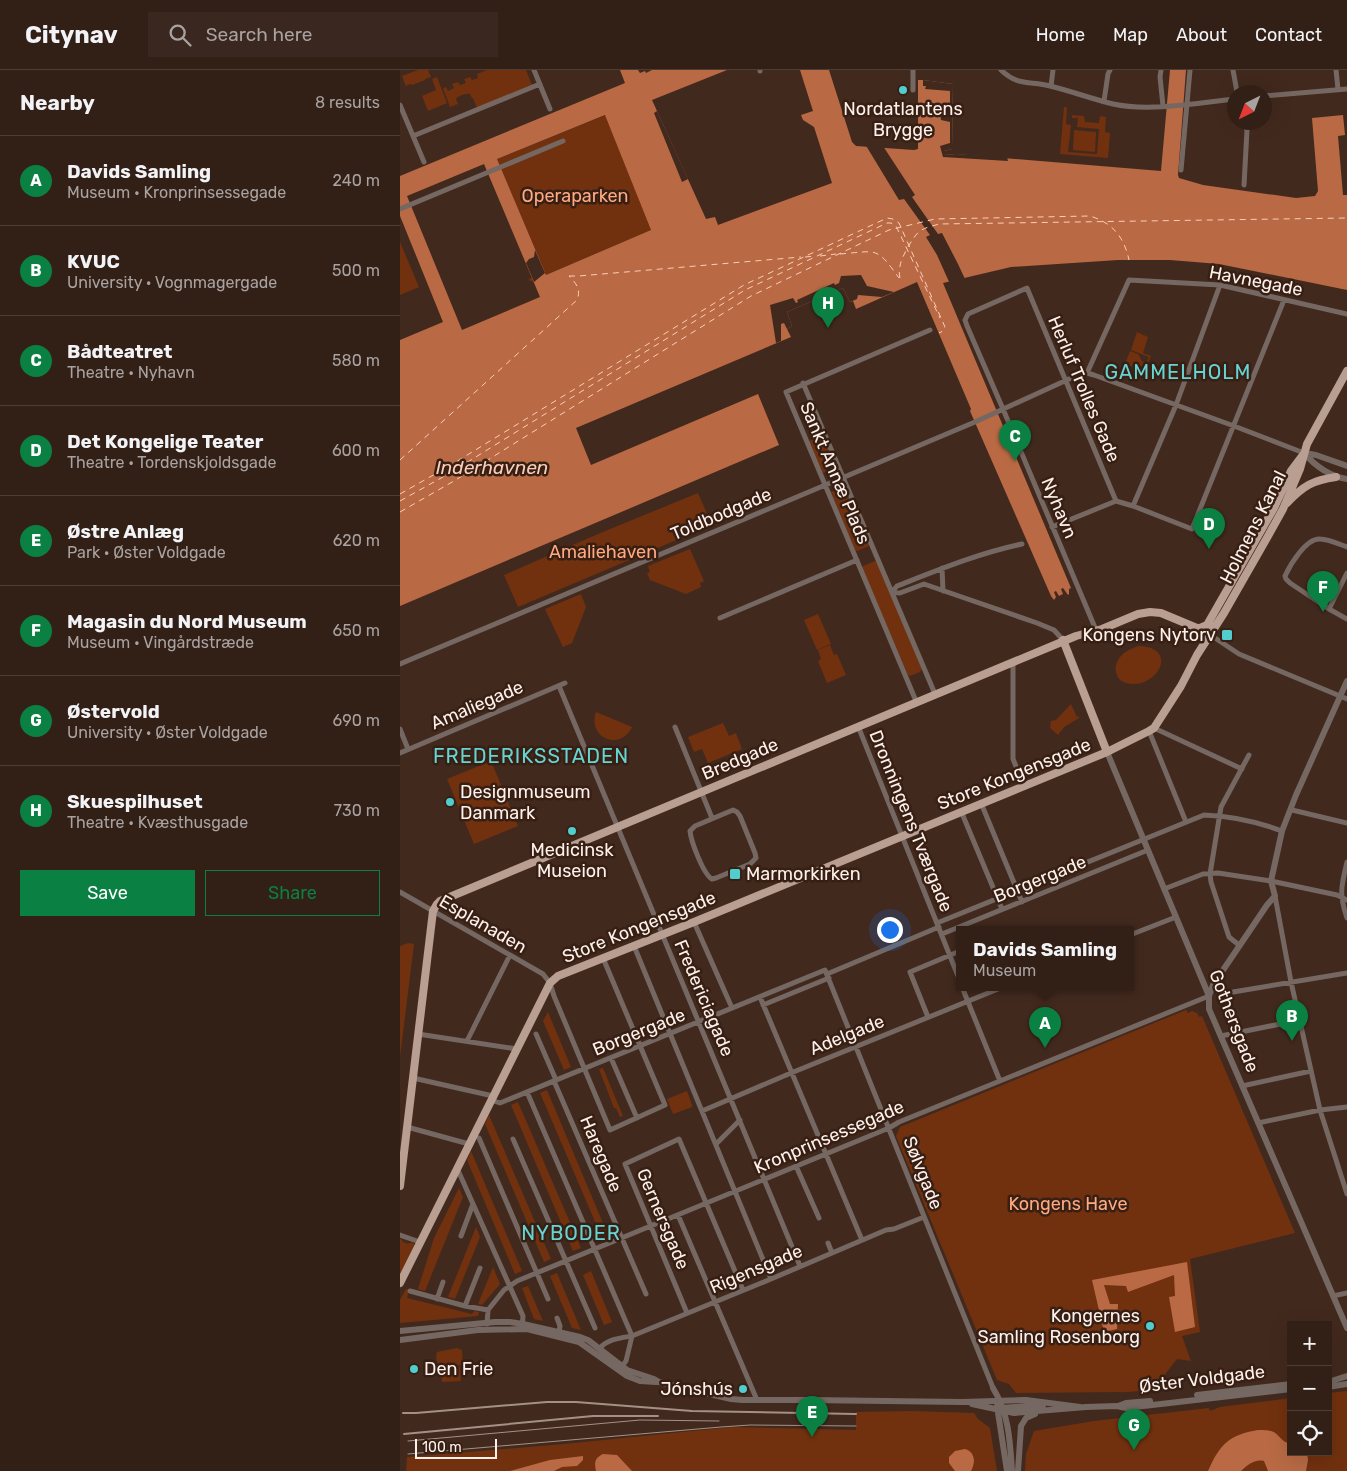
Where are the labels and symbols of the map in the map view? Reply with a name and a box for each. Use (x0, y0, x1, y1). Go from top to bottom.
marker: Nordatlantens Brygge (897, 84, 909, 96)
north arrow (1227, 85, 1272, 130)
place label: Nordatlantens Brygge (843, 98, 963, 141)
park label: Operaparken (522, 185, 628, 207)
street label: Havnegade (1207, 261, 1305, 301)
pin: H (812, 287, 844, 328)
street label: Herluf Trolles Gade (1043, 313, 1125, 465)
district label: GAMMELHOLM (1105, 360, 1251, 384)
street label: Sankt Annæ Plads (795, 399, 875, 547)
pin: C (999, 420, 1031, 461)
water label: Inderhavnen (436, 456, 548, 479)
street label: Holmens Kanal (1215, 467, 1291, 587)
street label: Nyhavn (1036, 474, 1082, 542)
street label: Toldbodgade (667, 483, 775, 545)
pin: D (1193, 508, 1225, 549)
park label: Amaliehaven (549, 541, 657, 563)
pin: F (1307, 571, 1339, 612)
place label: Kongens Nytorv (1083, 624, 1216, 646)
marker: Kongens Nytorv (1220, 628, 1234, 642)
street label: Amaliegade (427, 676, 527, 734)
street label: Dronningens Tværgade (864, 727, 958, 915)
street label: Bredgade (698, 733, 782, 785)
street label: Store Kongensgade (934, 733, 1094, 815)
district label: FREDERIKSSTADEN (433, 744, 629, 768)
place label: Designmuseum Danmark (460, 781, 591, 824)
marker: Designmuseum Danmark (444, 796, 456, 808)
marker: Medicinsk Museion (566, 825, 578, 837)
place label: Medicinsk Museion (530, 839, 614, 882)
street label: Borgergade (990, 850, 1090, 908)
place label: Marmorkirken (746, 863, 861, 885)
marker: Marmorkirken (728, 867, 742, 881)
street label: Store Kongensgade (559, 886, 719, 968)
street label: Esplanaden (435, 890, 531, 958)
your location (877, 917, 903, 943)
street label: Fredericiagade (670, 936, 738, 1060)
street label: Gothersgade (1204, 967, 1264, 1075)
pin: B (1276, 1000, 1308, 1041)
street label: Borgergade (589, 1003, 689, 1061)
pin: A (1029, 1007, 1061, 1048)
street label: Adelgade (806, 1010, 888, 1060)
street label: Kronprinsessegade (751, 1095, 907, 1179)
street label: Haregade (575, 1112, 627, 1196)
street label: Sølvgade (898, 1133, 948, 1213)
street label: Gernersgade (632, 1165, 694, 1273)
park label: Kongens Have (1008, 1193, 1128, 1215)
district label: NYBODER (521, 1221, 621, 1245)
street label: Rigensgade (706, 1240, 806, 1298)
place label: Kongernes Samling Rosenborg (977, 1305, 1140, 1348)
marker: Kongernes Samling Rosenborg (1144, 1320, 1156, 1332)
place label: Den Frie (424, 1358, 493, 1380)
street label: Øster Voldgade (1138, 1360, 1266, 1398)
marker: Den Frie (408, 1363, 420, 1375)
place label: Jónshús (660, 1378, 733, 1400)
marker: Jónshús (737, 1383, 749, 1395)
pin: E (796, 1396, 828, 1437)
pin: G (1118, 1409, 1150, 1450)
scale bar (415, 1436, 498, 1459)

